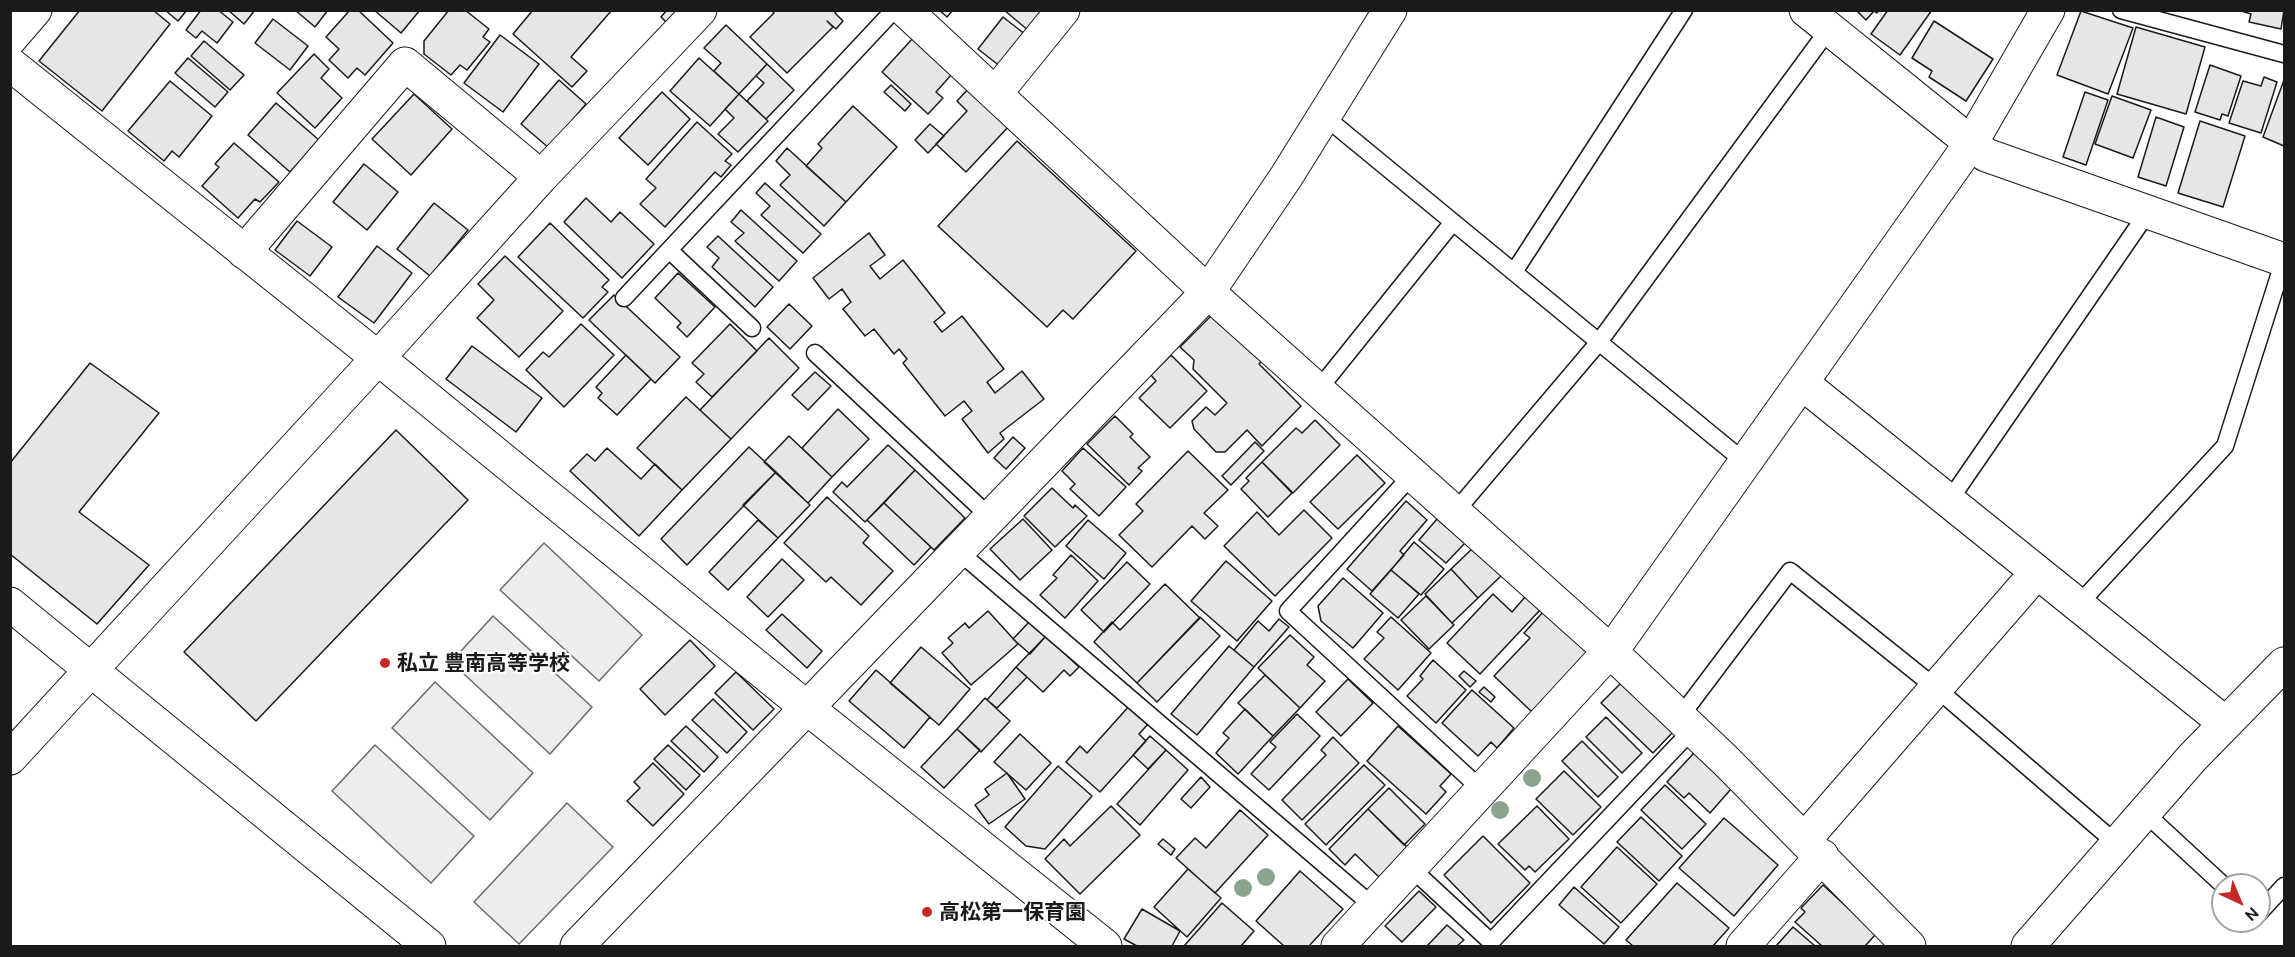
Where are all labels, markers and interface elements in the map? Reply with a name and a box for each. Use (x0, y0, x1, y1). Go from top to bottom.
place label: 私立 豊南高等学校 (397, 650, 570, 676)
marker: 私立 豊南高等学校 (378, 656, 392, 670)
north arrow (2211, 873, 2271, 933)
place label: 高松第一保育園 (939, 899, 1086, 925)
text: N (2242, 904, 2263, 925)
marker: 高松第一保育園 (920, 905, 934, 919)

